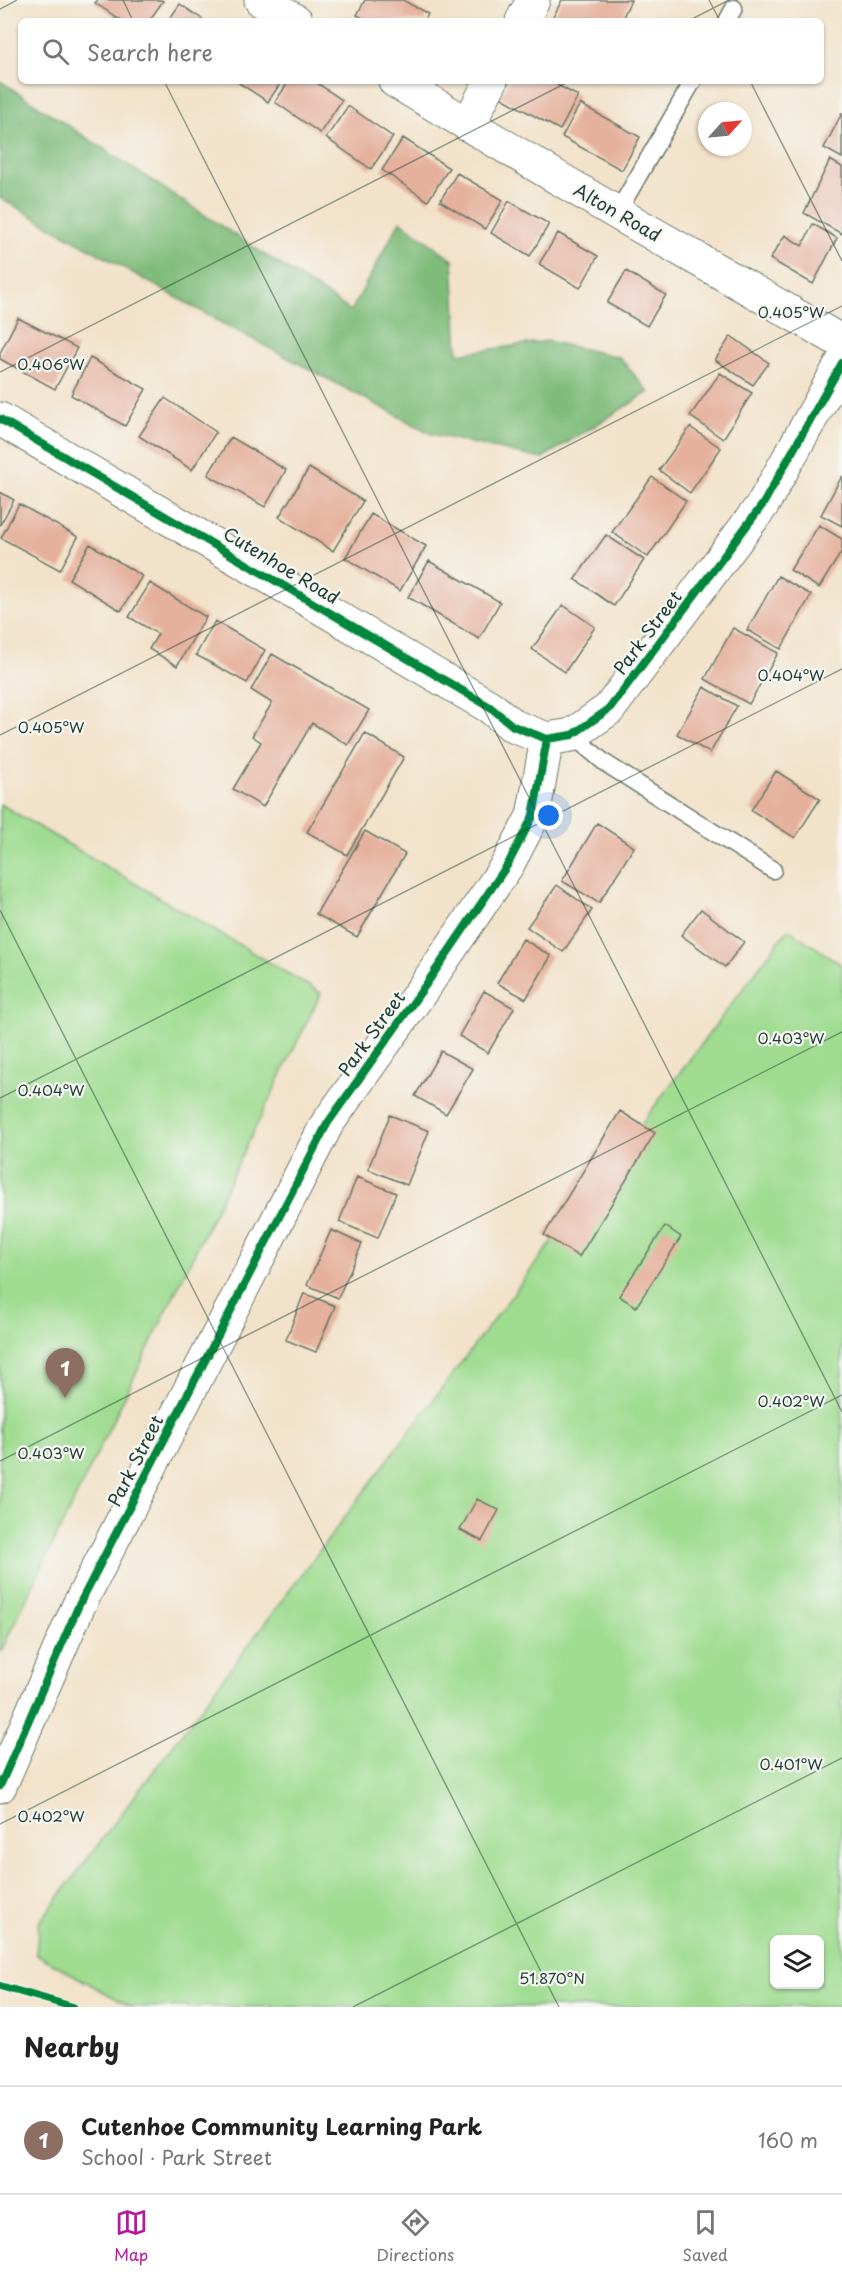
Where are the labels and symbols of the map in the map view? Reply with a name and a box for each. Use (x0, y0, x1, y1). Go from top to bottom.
north arrow (698, 102, 752, 156)
street label: Alton Road (569, 176, 667, 248)
text: 0.405°W (758, 300, 825, 323)
text: 0.406°W (17, 352, 85, 375)
street label: Cutenhoe Road (218, 519, 345, 610)
street label: Park Street (606, 584, 687, 680)
text: 0.404°W (758, 663, 825, 686)
text: 0.405°W (18, 715, 85, 738)
your location (534, 801, 563, 830)
street label: Park Street (331, 985, 411, 1081)
text: 0.403°W (758, 1026, 825, 1049)
text: 0.404°W (18, 1078, 85, 1101)
pin: 1 (46, 1348, 84, 1398)
text: 0.402°W (757, 1389, 825, 1412)
street label: Park Street (100, 1410, 169, 1511)
text: 0.403°W (18, 1441, 85, 1464)
text: 0.401°W (759, 1752, 823, 1775)
text: 0.402°W (17, 1804, 85, 1827)
text: 51.870°N (519, 1966, 585, 1989)

